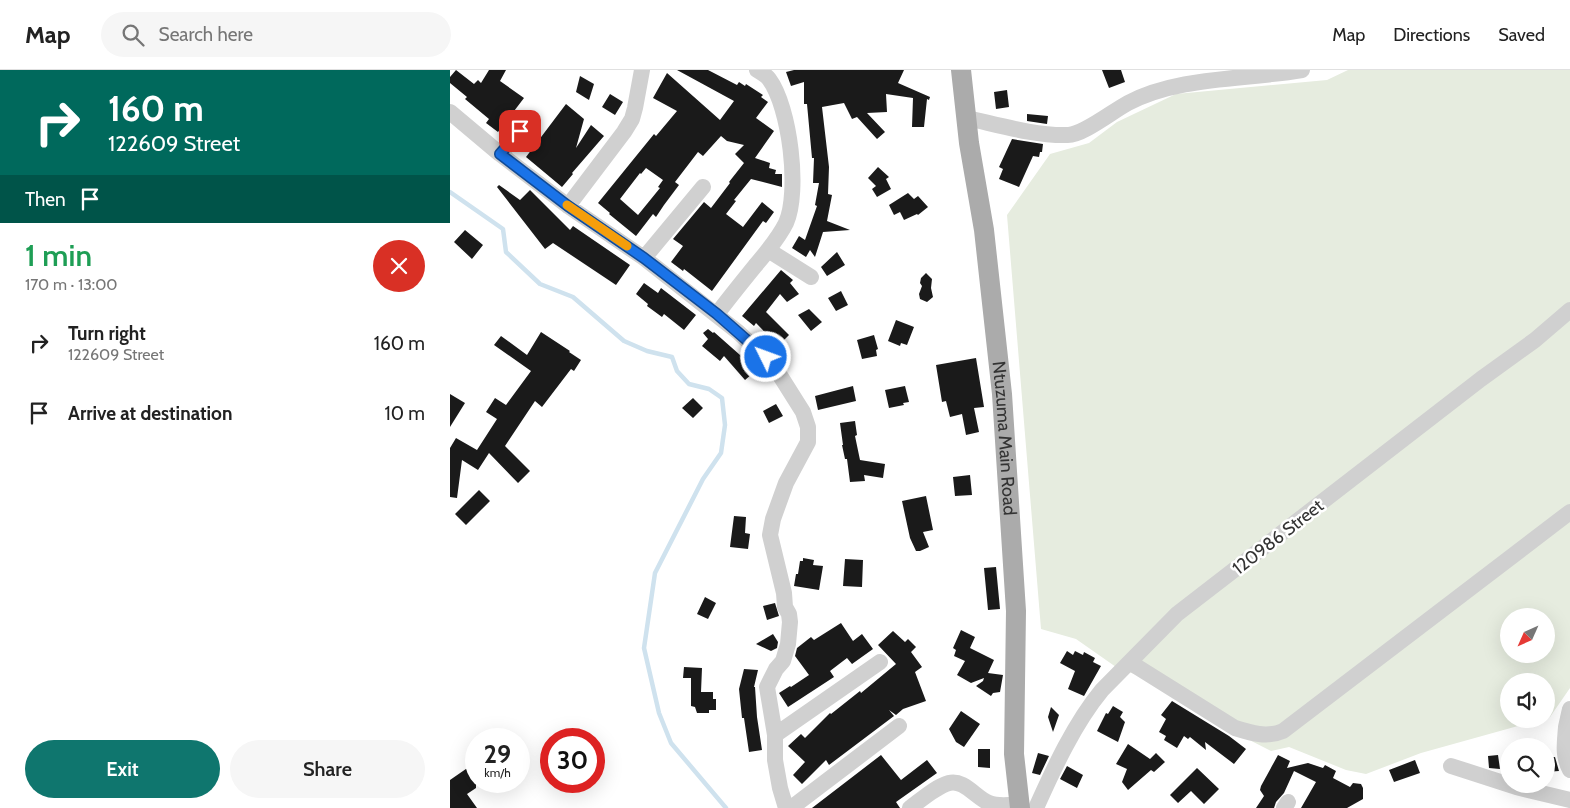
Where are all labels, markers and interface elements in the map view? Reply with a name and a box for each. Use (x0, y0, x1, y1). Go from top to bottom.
search box (101, 12, 451, 57)
text: Map (25, 20, 71, 49)
icon: search (119, 21, 147, 49)
text: Search here (159, 23, 253, 46)
text: Map (1332, 24, 1365, 46)
text: Directions (1393, 24, 1470, 46)
text: Saved (1498, 24, 1545, 46)
text: 160 m (108, 87, 204, 130)
icon: right (25, 90, 90, 155)
pin (499, 110, 541, 152)
icon: arrive (506, 117, 534, 145)
text: 122609 Street (108, 130, 240, 157)
icon: arrive (76, 185, 104, 213)
text: Then (25, 188, 66, 211)
text: 1 min (25, 237, 92, 274)
button: close (373, 240, 425, 292)
text: 170 m · 13:00 (25, 275, 117, 294)
text: Turn right (68, 322, 146, 345)
icon: right (25, 329, 53, 357)
position arrow (739, 330, 791, 382)
text: 160 m (374, 332, 425, 355)
text: 122609 Street (68, 345, 164, 364)
street label: Ntuzuma Main Road (987, 360, 1021, 516)
icon: arrive (25, 399, 53, 427)
text: Arrive at destination (68, 402, 232, 425)
text: 10 m (385, 402, 425, 425)
street label: 120986 Street (1228, 495, 1328, 579)
north arrow (1500, 608, 1555, 662)
map controls (1500, 608, 1555, 793)
button: sound (1500, 673, 1555, 728)
speed limit sign: 30 (540, 728, 605, 793)
button: search (1500, 738, 1555, 793)
text: 29 (484, 739, 511, 769)
button: Exit (25, 740, 220, 798)
button: Share (230, 740, 425, 798)
text: km/h (484, 765, 511, 780)

